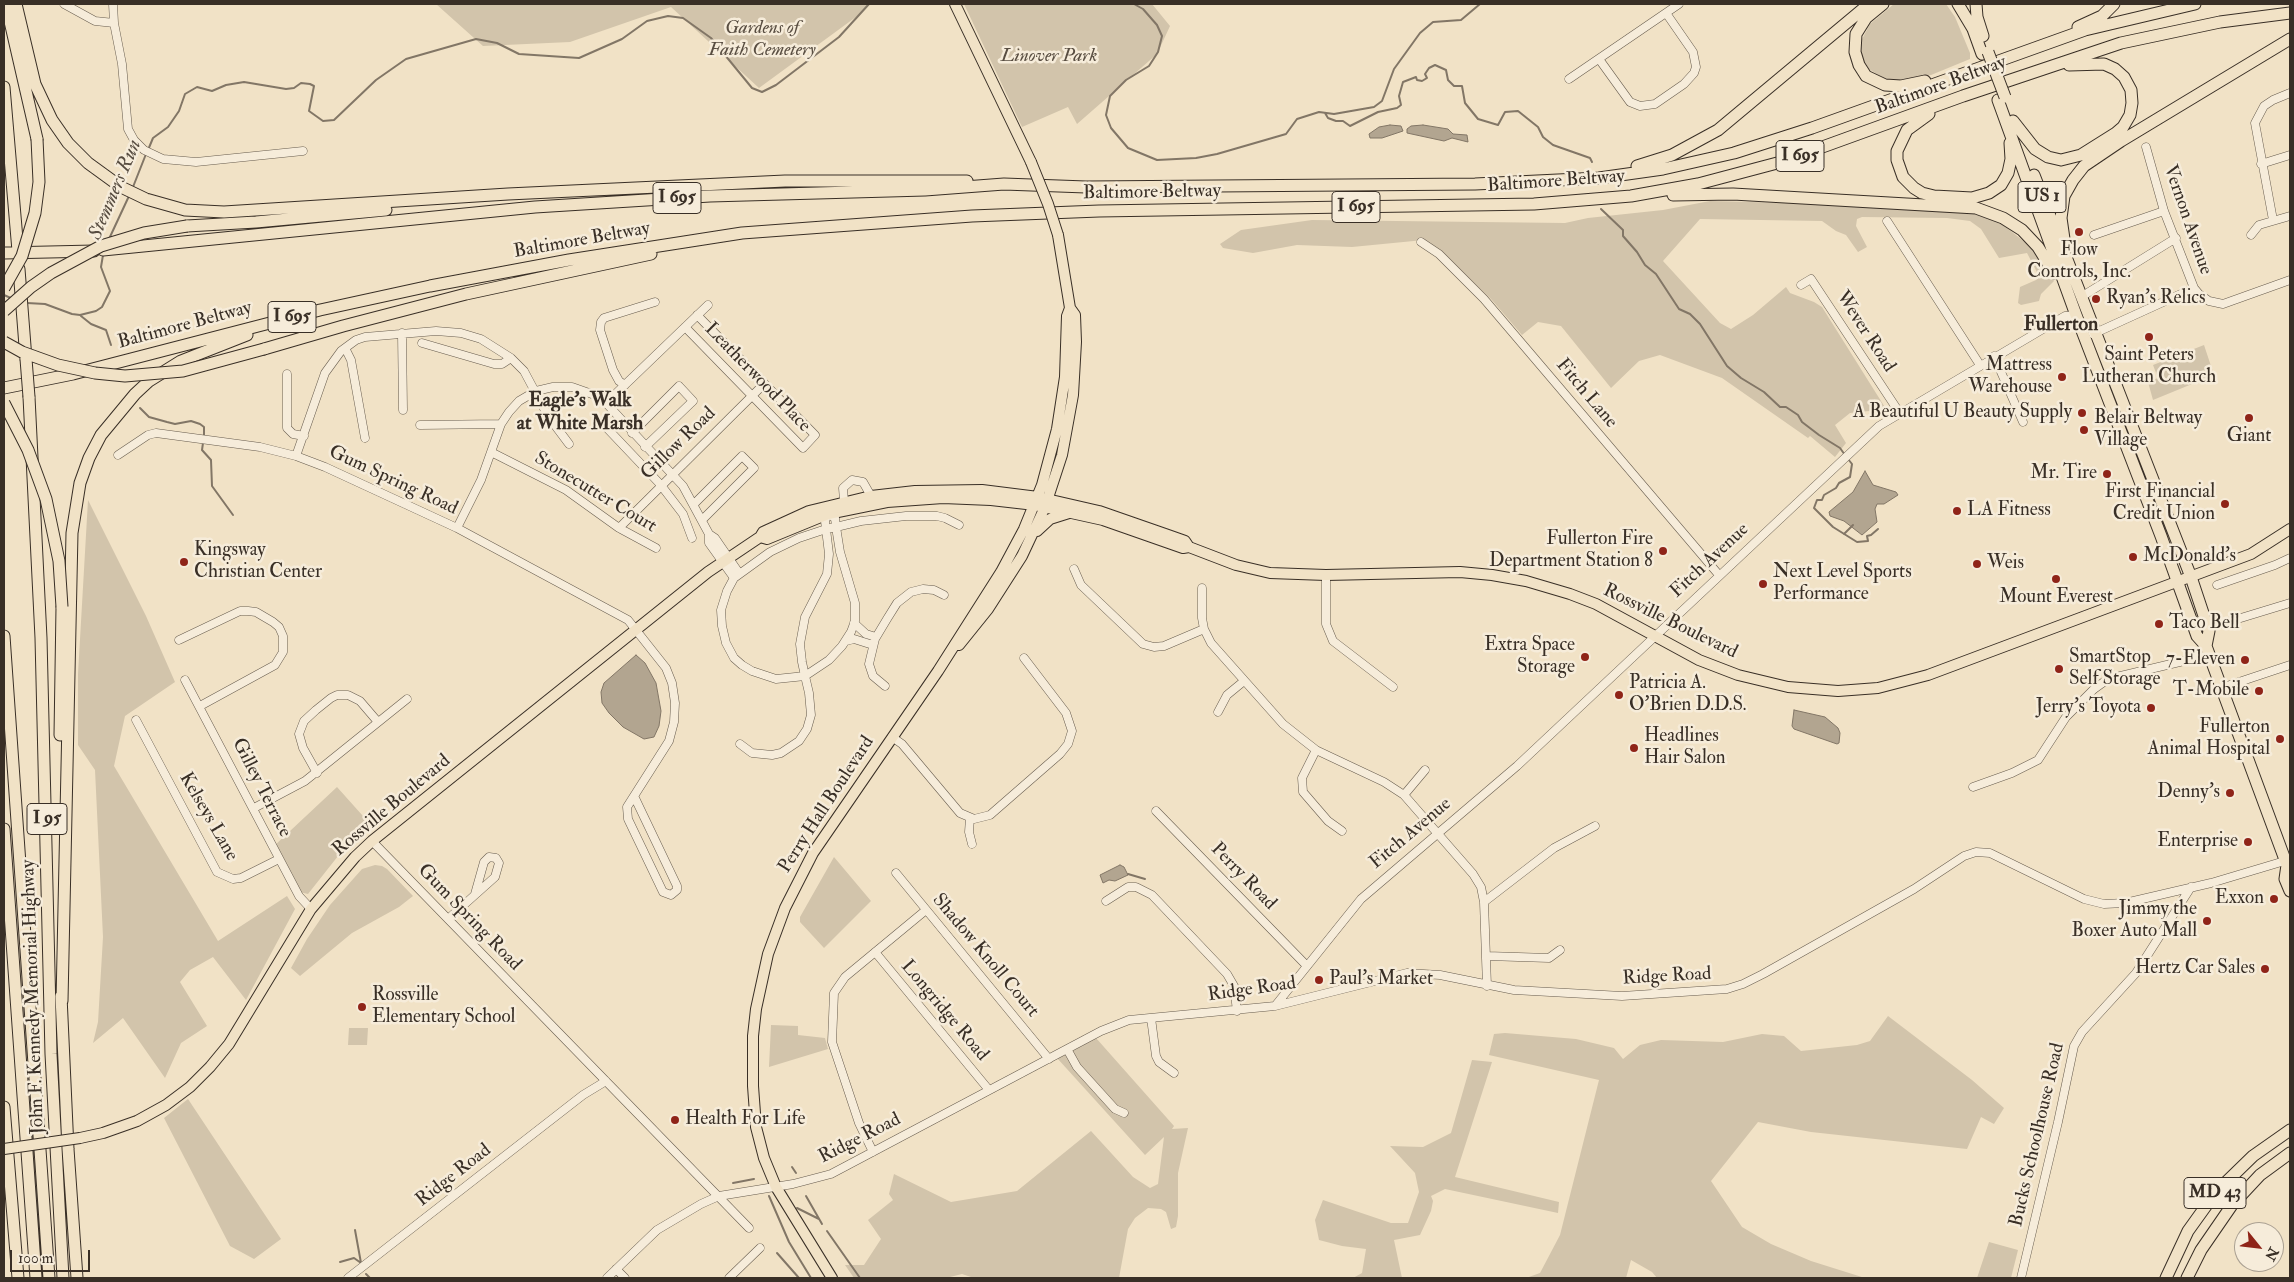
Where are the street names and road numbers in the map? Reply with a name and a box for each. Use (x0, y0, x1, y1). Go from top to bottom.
street label: Baltimore Beltway (1872, 52, 2010, 120)
road number: I 695 (1776, 140, 1824, 172)
street label: Vernon Avenue (2158, 162, 2216, 278)
street label: Baltimore Beltway (1486, 166, 1626, 198)
street label: Baltimore Beltway (1083, 180, 1221, 206)
road number: I 695 (653, 182, 701, 214)
road number: US 1 (2018, 182, 2066, 212)
road number: I 695 (1332, 192, 1380, 222)
street label: Baltimore Beltway (512, 218, 652, 264)
street label: Wever Road (1830, 287, 1900, 377)
street label: Baltimore Beltway (115, 297, 255, 355)
road number: I 695 (268, 302, 316, 332)
street label: Leatherwood Place (699, 319, 815, 437)
street label: Fitch Lane (1550, 355, 1622, 433)
street label: Gillow Road (637, 403, 721, 485)
street label: Gum Spring Road (325, 441, 461, 521)
street label: Stonecutter Court (530, 448, 660, 538)
street label: Fitch Avenue (1666, 519, 1754, 603)
street label: Rossville Boulevard (1599, 580, 1741, 664)
street label: Perry Hall Boulevard (774, 732, 880, 878)
street label: Gilley Terrace (226, 735, 296, 841)
street label: Rossville Boulevard (328, 750, 456, 862)
street label: Kelseys Lane (174, 769, 242, 865)
street label: Fitch Avenue (1366, 793, 1456, 875)
road number: I 95 (27, 804, 67, 834)
street label: Perry Road (1205, 839, 1281, 915)
street label: John F. Kennedy Memorial Highway (18, 859, 50, 1135)
street label: Gum Spring Road (412, 860, 526, 976)
street label: Shadow Knoll Court (927, 890, 1043, 1022)
street label: Longridge Road (895, 956, 993, 1066)
street label: Ridge Road (1622, 963, 1712, 991)
street label: Ridge Road (1206, 973, 1298, 1007)
street label: Bucks Schoolhouse Road (2006, 1041, 2070, 1229)
street label: Ridge Road (815, 1109, 905, 1169)
street label: Ridge Road (412, 1140, 496, 1212)
road number: MD 43 (2184, 1178, 2246, 1208)

